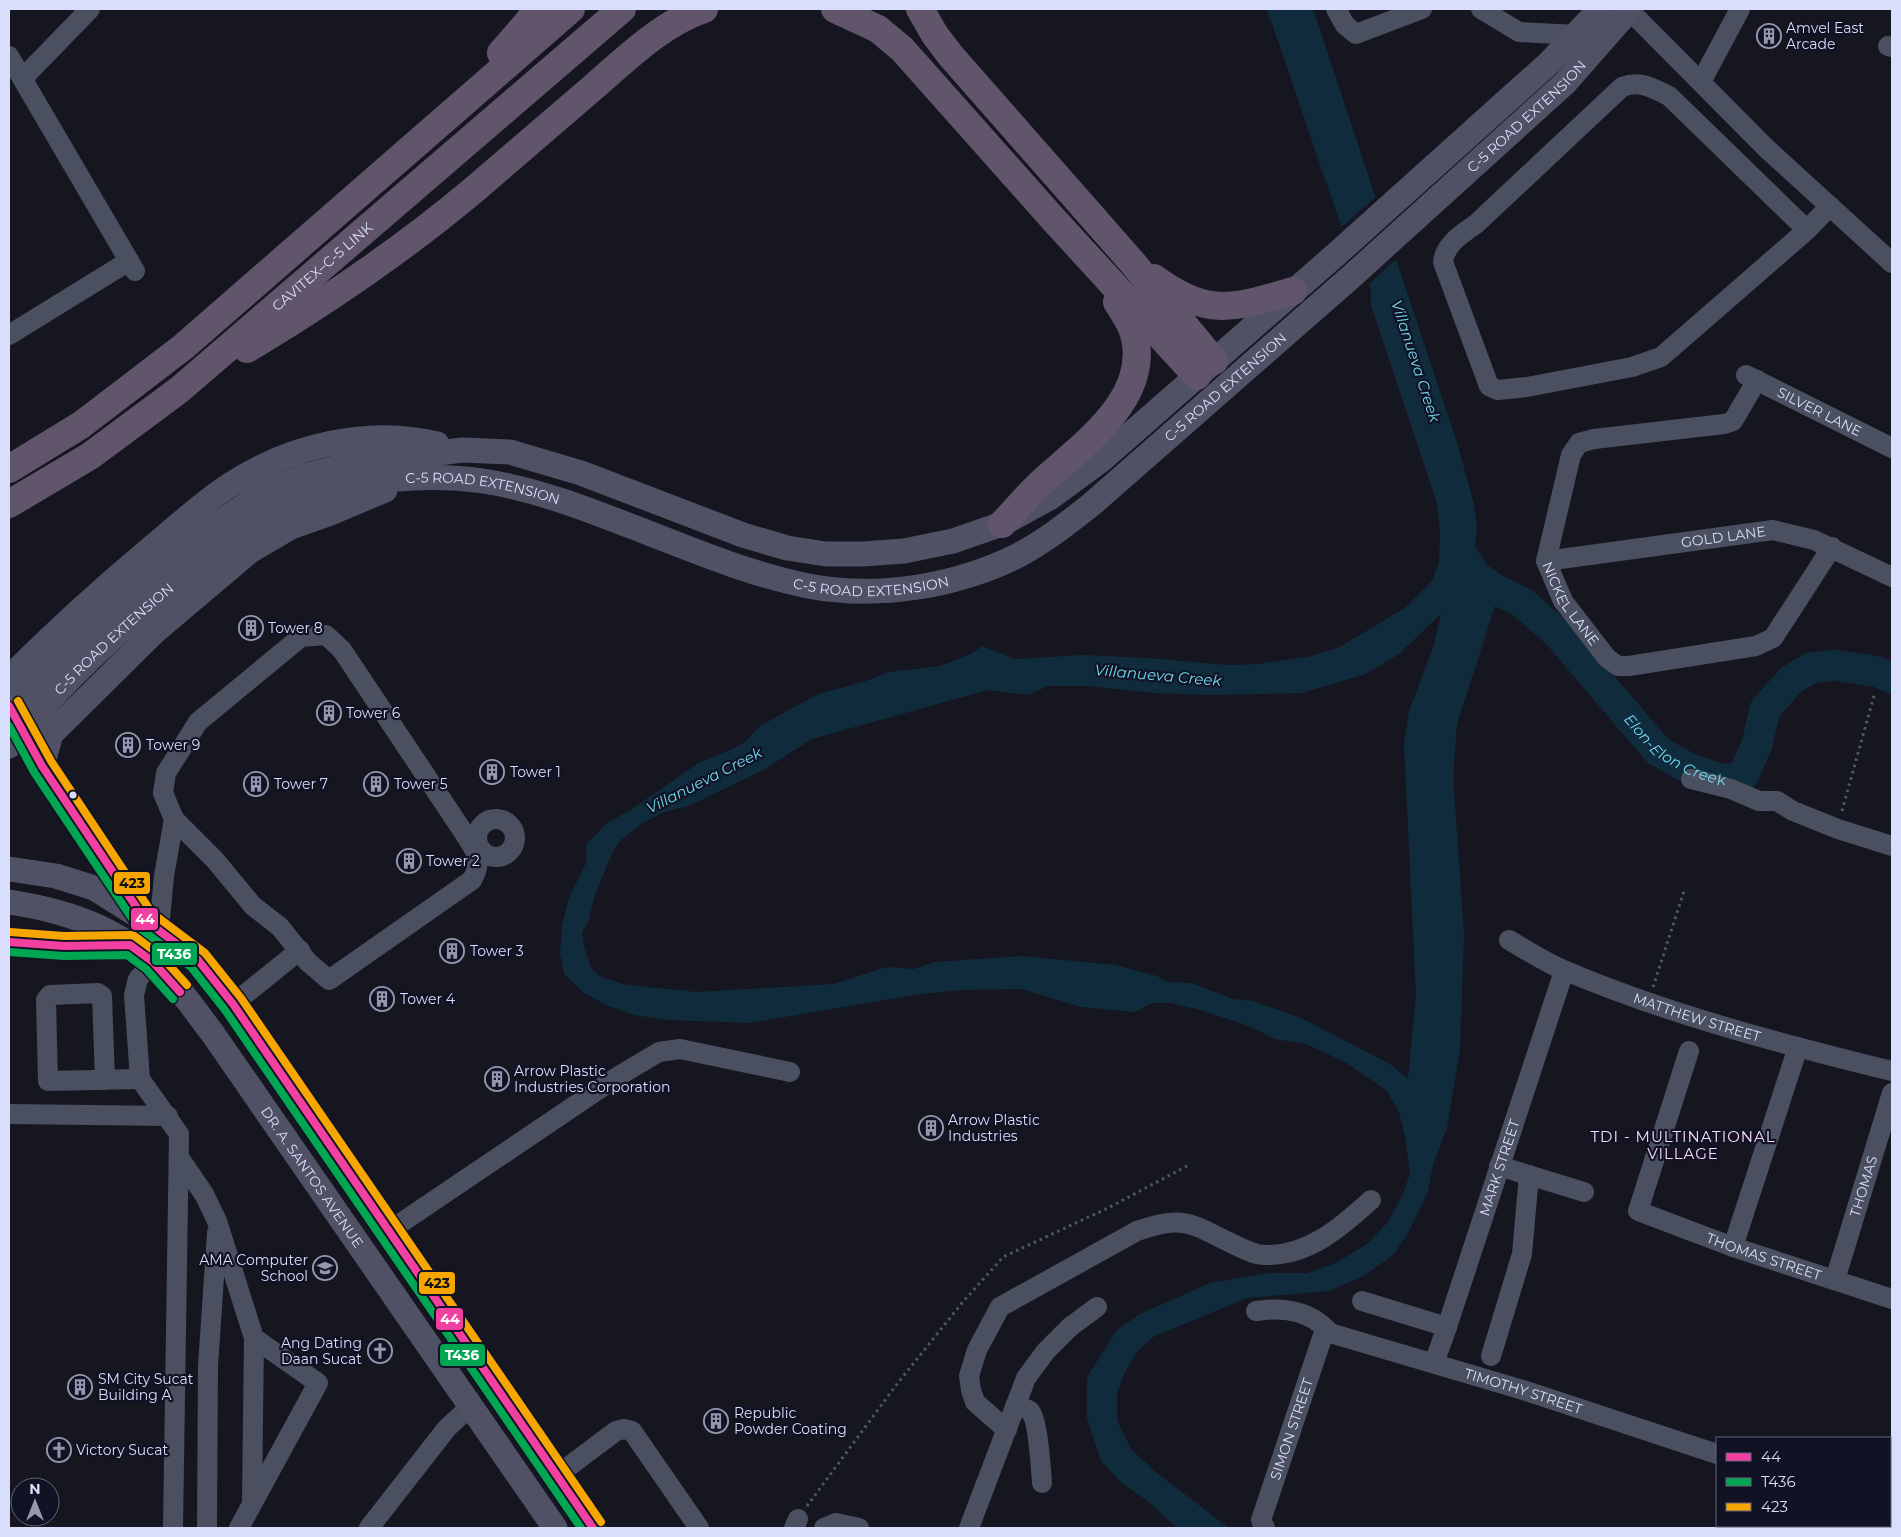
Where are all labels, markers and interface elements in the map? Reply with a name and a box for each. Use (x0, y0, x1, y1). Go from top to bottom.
place label: Amvel East Arcade (1786, 19, 1864, 53)
building icon: Amvel East Arcade (1756, 23, 1782, 49)
street label: C-5 ROAD EXTENSION (1463, 56, 1590, 176)
street label: CAVITEX–C-5 LINK (268, 218, 376, 315)
water label: Villanueva Creek (1387, 298, 1445, 425)
street label: C-5 ROAD EXTENSION (1160, 329, 1290, 446)
street label: SILVER LANE (1774, 383, 1865, 440)
street label: C-5 ROAD EXTENSION (405, 468, 562, 509)
street label: GOLD LANE (1680, 522, 1767, 551)
street label: NICKEL LANE (1538, 559, 1603, 649)
street label: C-5 ROAD EXTENSION (791, 572, 951, 600)
street label: C-5 ROAD EXTENSION (50, 579, 177, 699)
building icon: Tower 8 (238, 615, 264, 641)
place label: Tower 8 (268, 619, 323, 637)
water label: Villanueva Creek (1094, 660, 1223, 690)
building icon: Tower 6 (316, 700, 342, 726)
place label: Tower 6 (346, 704, 401, 722)
water label: Elon-Elon Creek (1621, 709, 1727, 789)
building icon: Tower 9 (115, 732, 141, 758)
place label: Tower 9 (146, 736, 200, 754)
water label: Villanueva Creek (643, 742, 766, 817)
building icon: Tower 1 (479, 759, 505, 785)
place label: Tower 1 (510, 763, 561, 781)
building icon: Tower 7 (243, 771, 269, 797)
building icon: Tower 5 (363, 771, 389, 797)
place label: Tower 7 (274, 775, 328, 793)
place label: Tower 5 (394, 775, 448, 793)
unlabelled marker (68, 790, 78, 800)
building icon: Tower 2 (396, 848, 422, 874)
place label: Tower 2 (426, 852, 480, 870)
line badge: 423 (113, 871, 151, 895)
text: 423 (119, 874, 145, 892)
line badge: 44 (130, 907, 159, 931)
text: 44 (135, 910, 155, 928)
building icon: Tower 3 (439, 938, 465, 964)
line badge: T436 (151, 942, 198, 966)
place label: Tower 3 (470, 942, 524, 960)
text: T436 (157, 945, 191, 963)
building icon: Tower 4 (369, 986, 395, 1012)
street label: MATTHEW STREET (1631, 989, 1763, 1046)
place label: Tower 4 (400, 990, 456, 1008)
place label: Arrow Plastic Industries Corporation (514, 1062, 671, 1096)
building icon: Arrow Plastic Industries Corporation (484, 1066, 510, 1092)
street label: DR. A. SANTOS AVENUE (257, 1103, 367, 1251)
place label: Arrow Plastic Industries (948, 1111, 1040, 1145)
building icon: Arrow Plastic Industries (918, 1115, 944, 1141)
street label: MARK STREET (1475, 1117, 1524, 1218)
district label: TDI - MULTINATIONAL VILLAGE (1590, 1127, 1776, 1163)
street label: THOMAS (1846, 1153, 1881, 1219)
street label: THOMAS STREET (1704, 1229, 1824, 1284)
place label: AMA Computer School (199, 1251, 308, 1285)
school or university icon: AMA Computer School (312, 1255, 338, 1281)
line badge: 423 (418, 1271, 456, 1295)
text: 423 (424, 1274, 450, 1292)
line badge: 44 (435, 1307, 464, 1331)
text: 44 (440, 1310, 460, 1328)
place label: Ang Dating Daan Sucat (281, 1334, 362, 1368)
church icon: Ang Dating Daan Sucat (367, 1338, 393, 1364)
line badge: T436 (439, 1343, 486, 1367)
text: T436 (445, 1346, 479, 1364)
street label: TIMOTHY STREET (1462, 1364, 1585, 1418)
place label: SM City Sucat Building A (98, 1370, 194, 1404)
building icon: SM City Sucat Building A (67, 1374, 93, 1400)
street label: SIMON STREET (1266, 1376, 1317, 1482)
place label: Republic Powder Coating (734, 1404, 847, 1438)
building icon: Republic Powder Coating (703, 1408, 729, 1434)
church icon: Victory Sucat (46, 1437, 72, 1463)
legend (1716, 1437, 1891, 1527)
place label: Victory Sucat (76, 1441, 168, 1459)
text: 44 (1761, 1447, 1781, 1466)
text: T436 (1761, 1472, 1796, 1491)
north arrow (10, 1477, 60, 1527)
text: N (29, 1480, 41, 1498)
text: 423 (1761, 1497, 1788, 1516)

